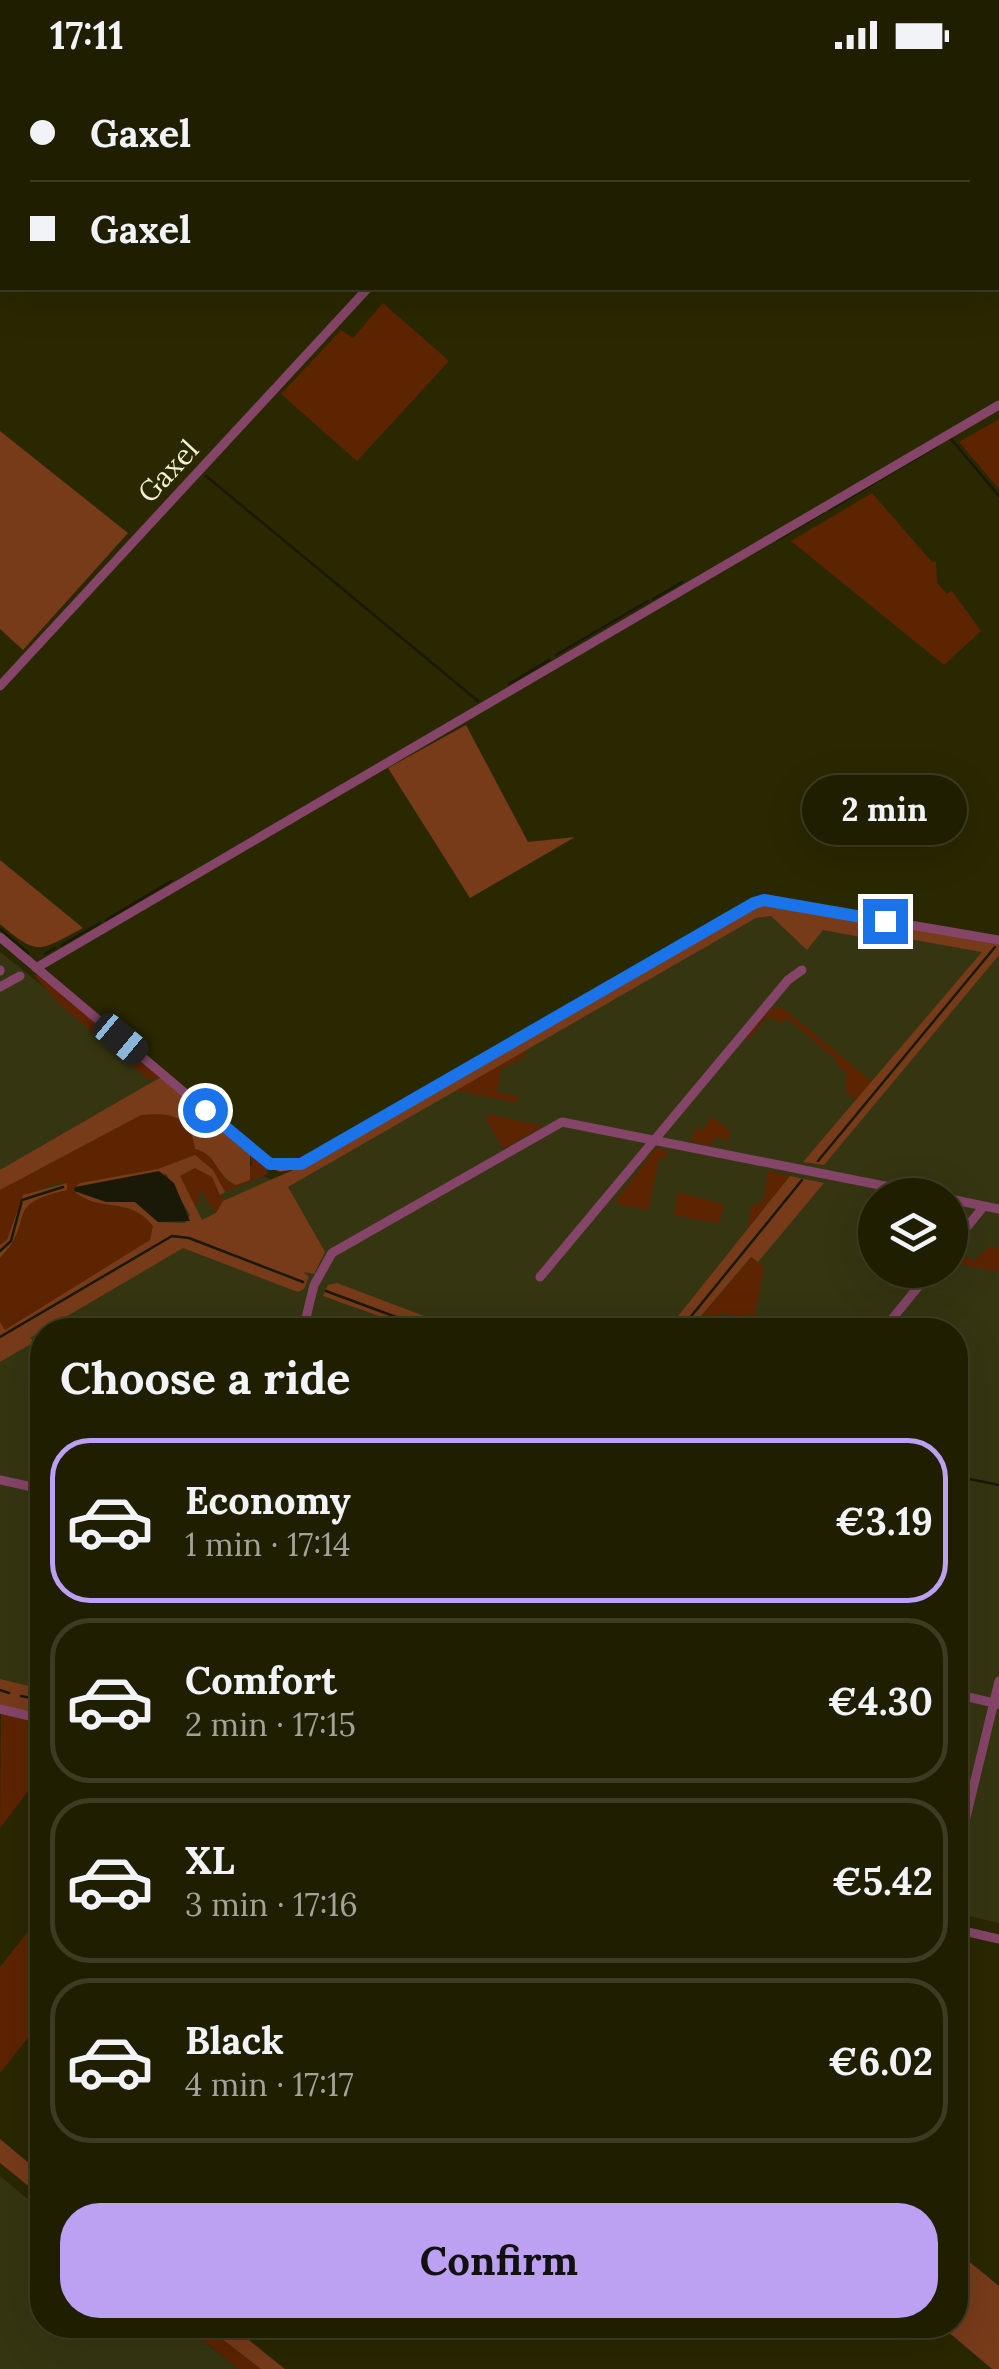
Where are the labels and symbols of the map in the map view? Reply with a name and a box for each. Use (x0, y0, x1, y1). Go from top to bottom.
street label: Gaxel (130, 432, 206, 510)
callout: 2 min (802, 776, 968, 846)
route end (863, 899, 908, 944)
car (88, 1008, 154, 1070)
route start (183, 1088, 228, 1133)

